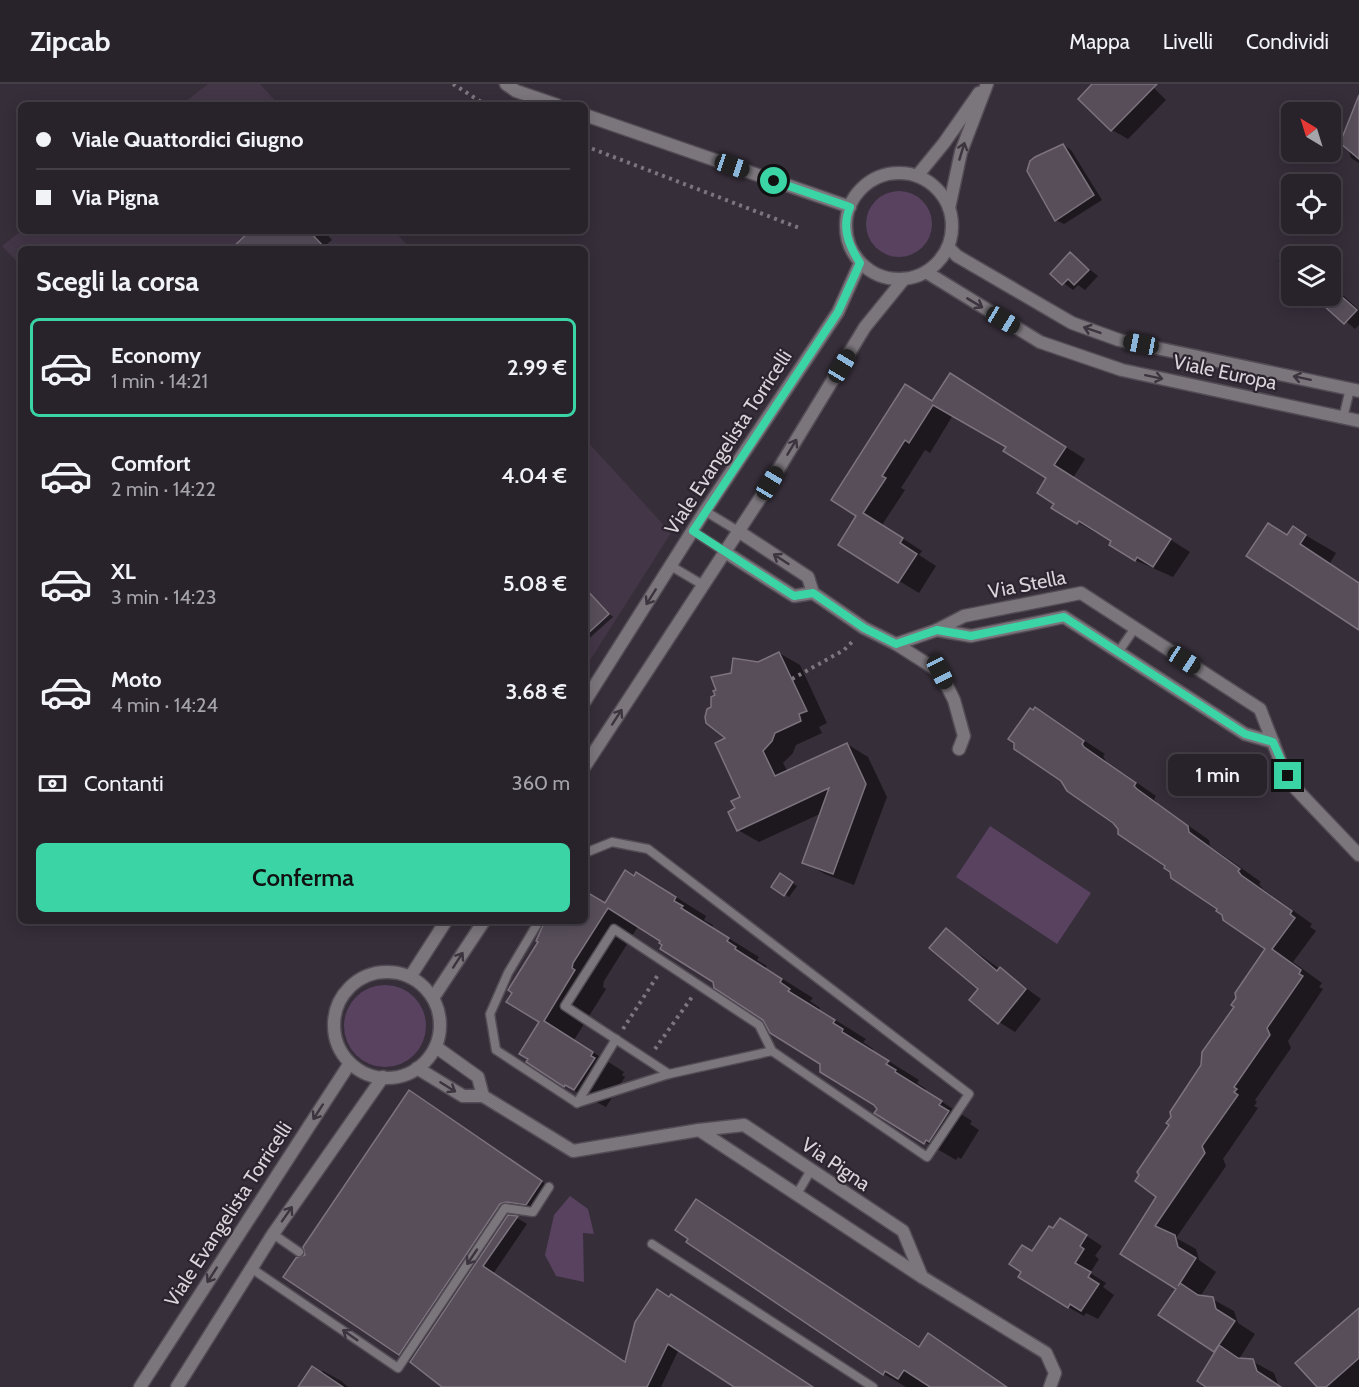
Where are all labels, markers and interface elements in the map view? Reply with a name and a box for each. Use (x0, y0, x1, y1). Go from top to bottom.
text: Zipcab (30, 24, 111, 58)
text: Mappa (1069, 29, 1130, 54)
text: Livelli (1163, 29, 1213, 54)
text: Condividi (1246, 29, 1329, 54)
north arrow (1281, 102, 1341, 162)
map controls (1281, 102, 1341, 306)
text: Viale Quattordici Giugno (72, 126, 304, 153)
one-way arrow (957, 142, 968, 161)
car (712, 152, 752, 180)
route start (760, 167, 787, 194)
button: locate (1281, 174, 1341, 234)
text: Via Pigna (72, 184, 159, 211)
button: layers (1281, 246, 1341, 306)
text: Scegli la corsa (36, 265, 199, 298)
one-way arrow (966, 297, 983, 309)
car (983, 303, 1023, 337)
one-way arrow (1082, 324, 1101, 335)
car (1122, 332, 1160, 356)
icon: car (39, 341, 93, 395)
text: Economy (111, 342, 201, 369)
street label: Viale Evangelista Torricelli (659, 345, 797, 539)
car (825, 346, 859, 386)
street label: Viale Europa (1171, 349, 1279, 395)
text: 2.99 € (507, 354, 567, 381)
text: 1 min · 14:21 (111, 369, 208, 393)
one-way arrow (1143, 372, 1163, 383)
one-way arrow (1293, 372, 1312, 384)
one-way arrow (786, 439, 798, 456)
icon: car (39, 449, 93, 503)
text: Comfort (111, 450, 190, 477)
text: 4.04 € (501, 462, 567, 489)
car (753, 463, 787, 503)
text: 2 min · 14:22 (111, 477, 216, 501)
one-way arrow (772, 552, 789, 565)
icon: car (39, 557, 93, 611)
text: XL (111, 558, 136, 585)
street label: Via Stella (986, 565, 1068, 603)
text: 5.08 € (503, 570, 567, 597)
text: 3 min · 14:23 (111, 585, 217, 609)
one-way arrow (645, 588, 657, 605)
car (1164, 643, 1204, 677)
car (924, 652, 956, 692)
icon: car (39, 665, 93, 719)
text: Moto (111, 666, 162, 693)
text: 3.68 € (505, 678, 567, 705)
text: 4 min · 14:24 (111, 693, 218, 717)
one-way arrow (611, 709, 623, 725)
callout: 1 min (1168, 755, 1267, 797)
route end (1274, 762, 1301, 789)
text: 1 min (1195, 763, 1240, 787)
icon: cash (36, 767, 69, 800)
text: Contanti (84, 770, 164, 797)
text: 360 m (512, 771, 570, 795)
button: Conferma (36, 843, 570, 912)
one-way arrow (452, 951, 465, 968)
one-way arrow (439, 1082, 456, 1094)
one-way arrow (312, 1103, 324, 1120)
street label: Viale Evangelista Torricelli (159, 1117, 297, 1311)
street label: Via Pigna (797, 1132, 875, 1196)
one-way arrow (281, 1206, 293, 1222)
one-way arrow (466, 1248, 478, 1265)
one-way arrow (206, 1267, 218, 1283)
one-way arrow (342, 1329, 358, 1341)

